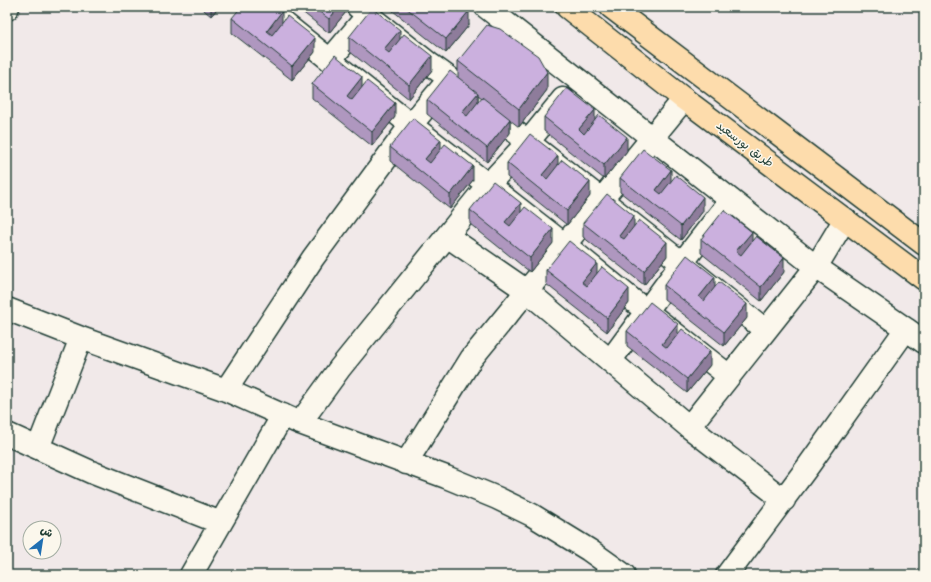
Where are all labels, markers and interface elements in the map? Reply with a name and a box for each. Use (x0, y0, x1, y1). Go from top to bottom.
street label: طريق بورسعيد (713, 117, 777, 171)
north arrow (22, 520, 62, 560)
text: ش (38, 522, 56, 541)

